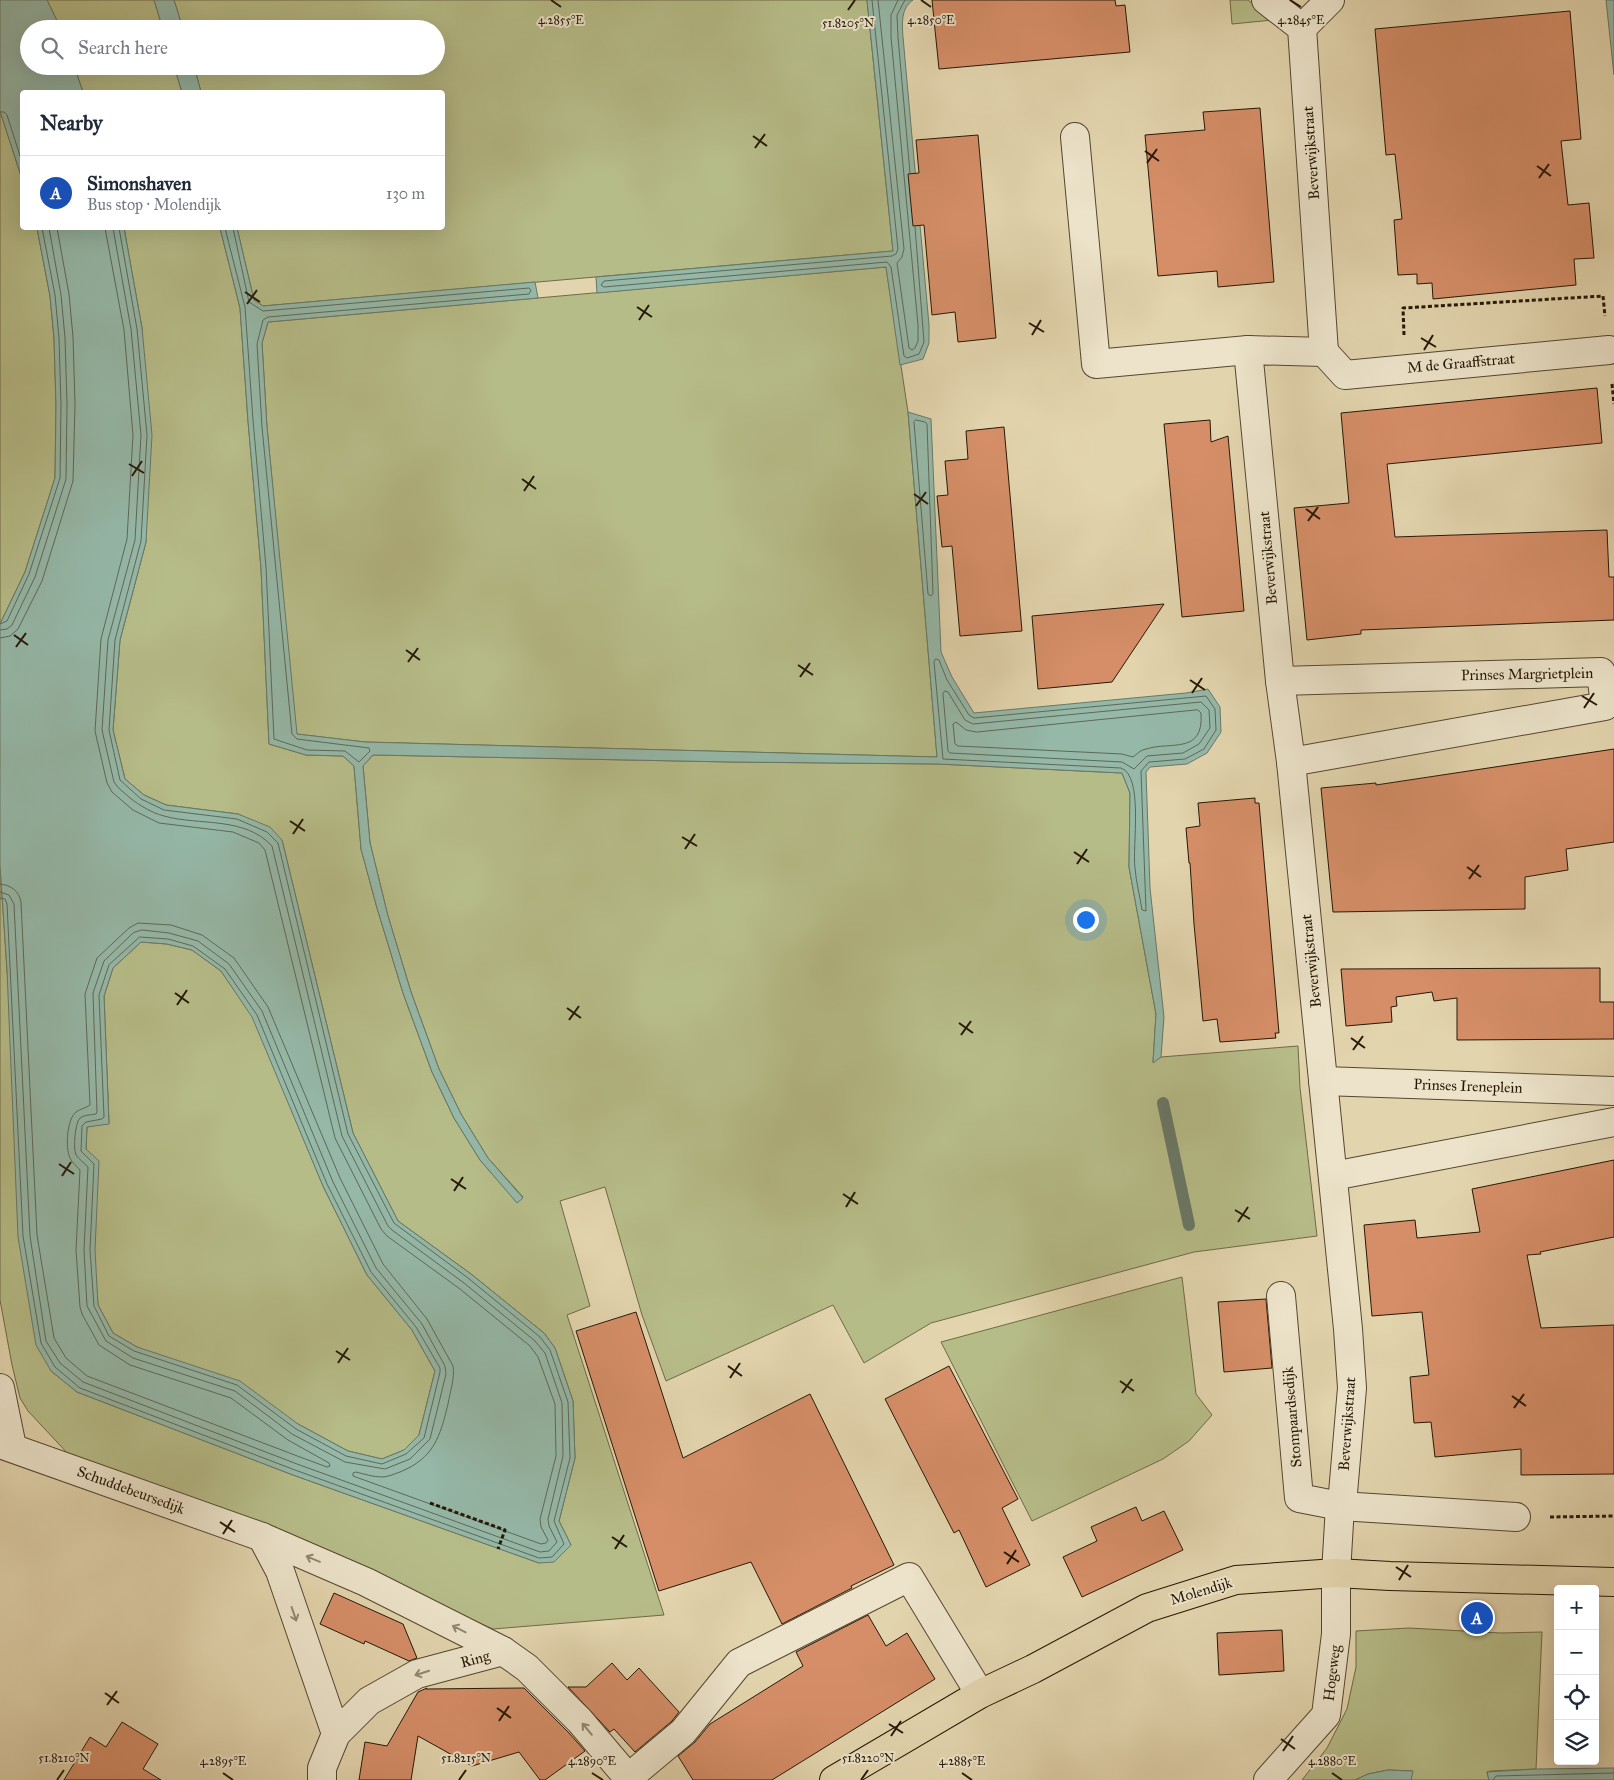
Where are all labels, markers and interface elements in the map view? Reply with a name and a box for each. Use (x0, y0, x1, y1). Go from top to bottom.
text: 4.2855°E (538, 13, 584, 27)
text: 4.2850°E (907, 13, 955, 27)
text: 4.2845°E (1278, 13, 1325, 27)
text: 51.8205°N (822, 16, 874, 30)
search box (20, 20, 445, 75)
icon: search (38, 34, 66, 62)
text: Search here (78, 36, 168, 59)
street label: Beverwijkstraat (1299, 105, 1323, 201)
text: Nearby (40, 110, 103, 136)
text: Simonshaven (87, 172, 191, 195)
text: A (51, 184, 61, 203)
text: 130 m (386, 184, 425, 203)
text: Bus stop · Molendijk (87, 195, 221, 214)
street label: M de Graaffstraat (1406, 349, 1516, 377)
street label: Beverwijkstraat (1255, 510, 1281, 606)
street label: Prinses Margrietplein (1461, 664, 1593, 684)
your location (1073, 907, 1099, 933)
street label: Beverwijkstraat (1297, 913, 1325, 1009)
street label: Prinses Ireneplein (1413, 1075, 1523, 1097)
street label: Stompaardsedijk (1279, 1366, 1305, 1468)
street label: Beverwijkstraat (1335, 1376, 1359, 1472)
street label: Schuddebeursedijk (75, 1462, 187, 1518)
one-way arrow (306, 1554, 321, 1564)
street label: Molendijk (1168, 1573, 1234, 1609)
map controls (1554, 1585, 1599, 1765)
button: + (1554, 1585, 1599, 1630)
pin: A (1461, 1599, 1493, 1637)
one-way arrow (290, 1606, 300, 1622)
one-way arrow (452, 1624, 467, 1634)
button: − (1554, 1630, 1599, 1675)
street label: Hogeweg (1320, 1643, 1345, 1702)
street label: Ring (458, 1646, 493, 1672)
one-way arrow (415, 1669, 431, 1679)
button: locate (1554, 1675, 1599, 1720)
button: layers (1554, 1720, 1599, 1765)
one-way arrow (582, 1723, 593, 1736)
text: 51.8210°N (38, 1751, 90, 1765)
text: 51.8215°N (441, 1751, 491, 1765)
text: 51.8220°N (842, 1751, 894, 1765)
text: 4.2895°E (200, 1754, 247, 1768)
text: 4.2890°E (568, 1754, 616, 1768)
text: 4.2885°E (939, 1754, 986, 1768)
text: 4.2880°E (1308, 1754, 1356, 1768)

